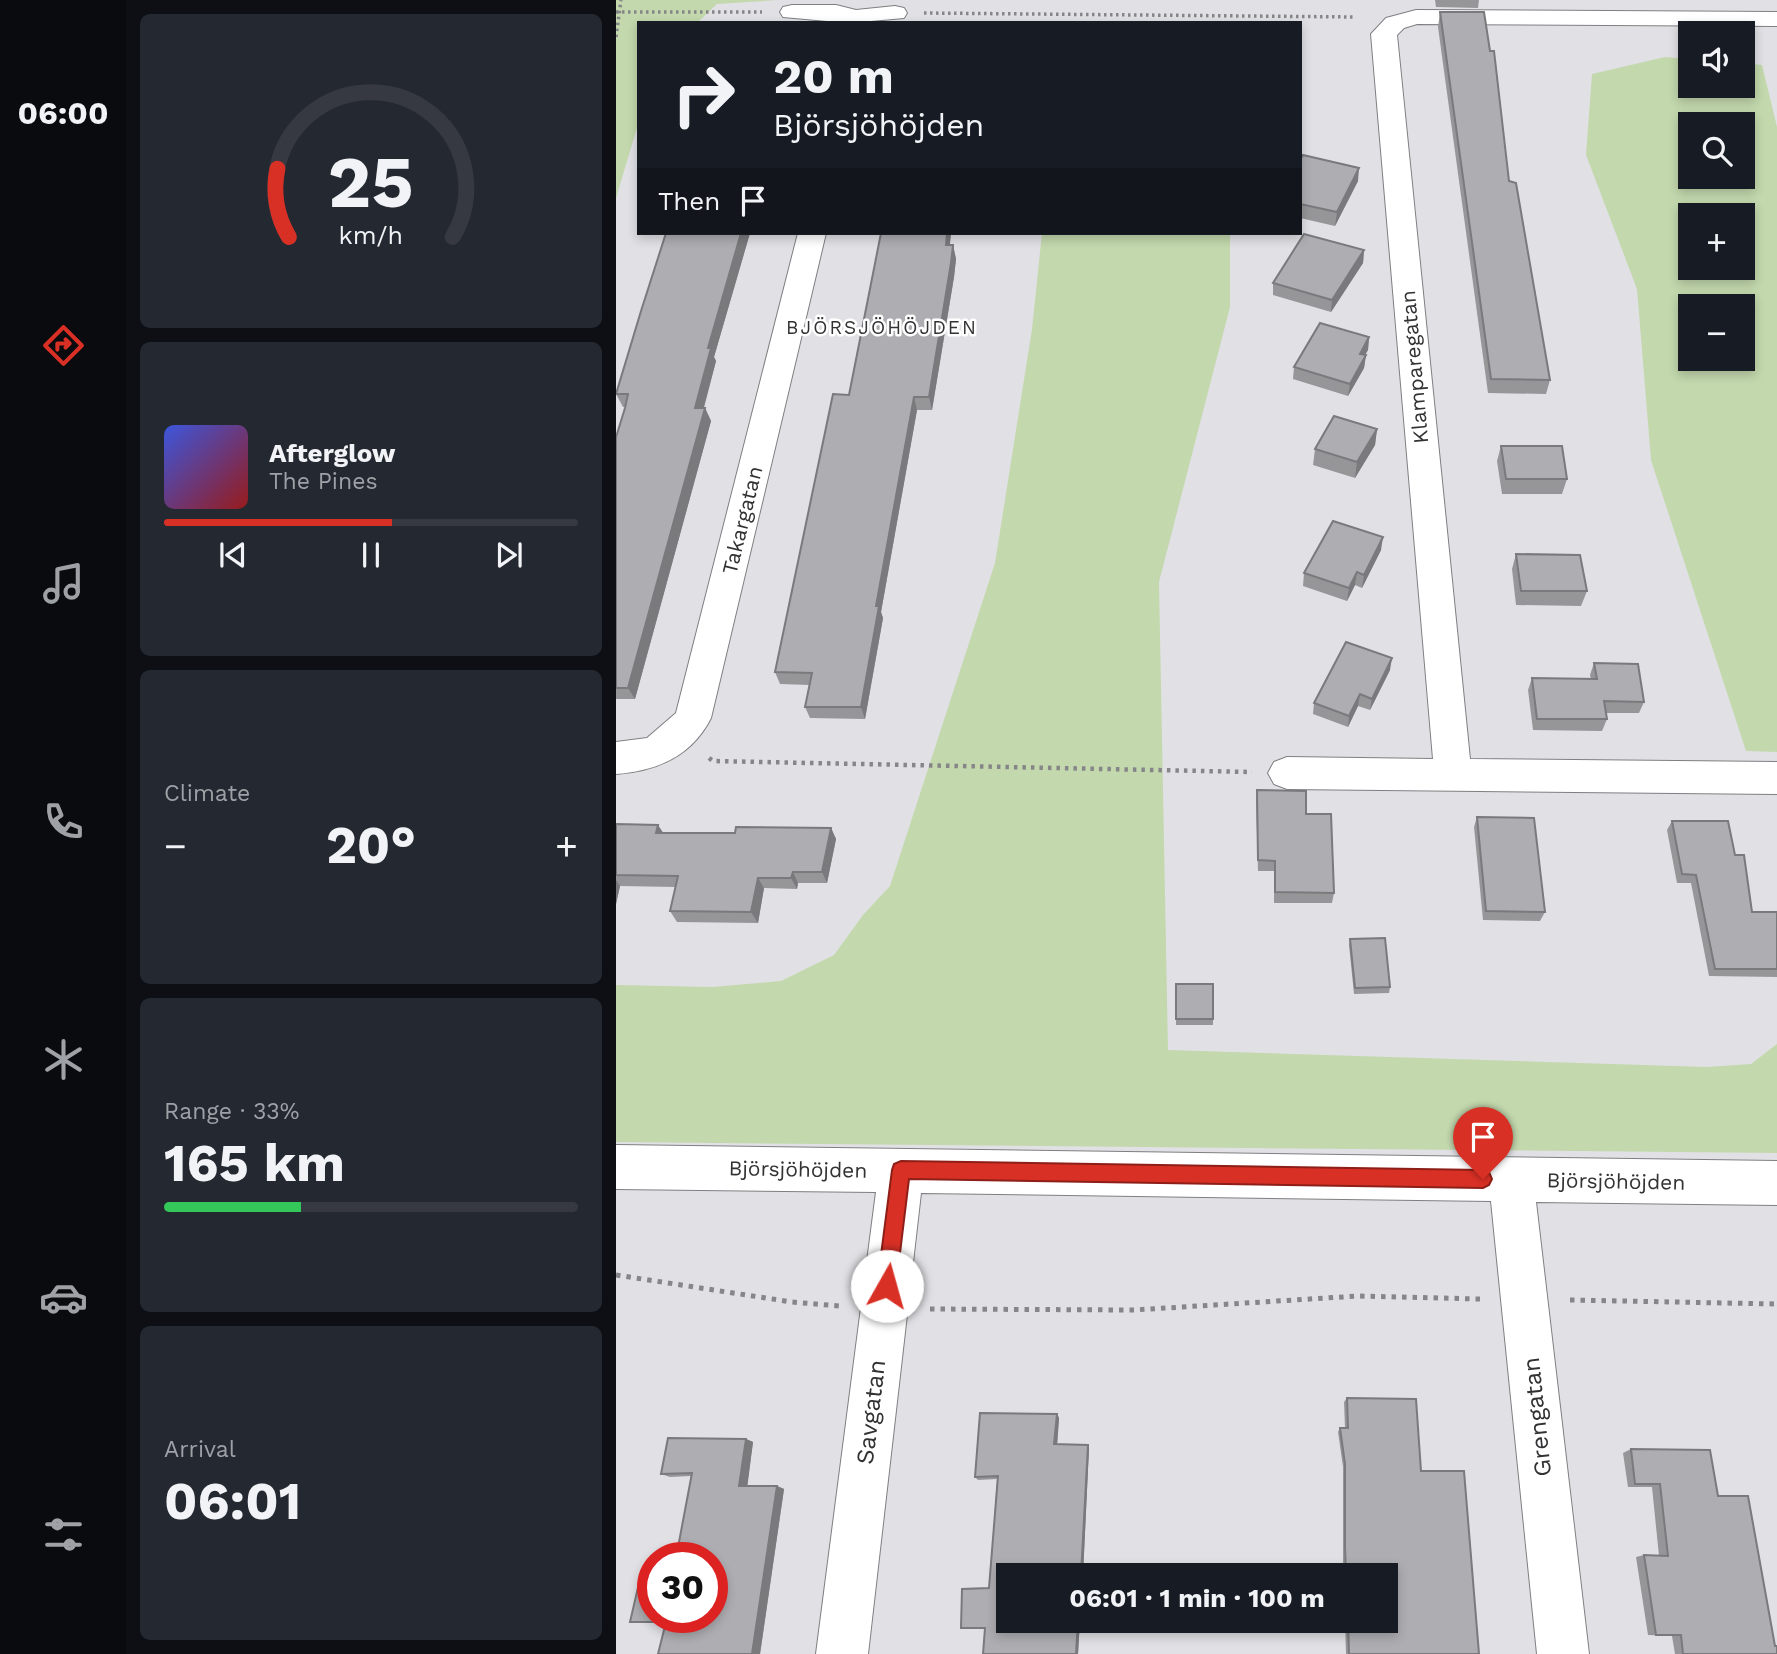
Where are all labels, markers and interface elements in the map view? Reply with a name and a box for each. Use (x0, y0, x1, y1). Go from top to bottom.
map controls (1678, 21, 1755, 371)
button: sound (1678, 21, 1755, 98)
text: 20 m (773, 47, 894, 105)
icon: right (658, 49, 749, 140)
text: 06:00 (17, 94, 109, 132)
text: Björsjöhöjden (773, 106, 984, 144)
button: search (1678, 112, 1755, 189)
text: 25 (328, 139, 414, 225)
icon: arrive (734, 182, 772, 220)
text: Then (658, 186, 720, 216)
button: + (1678, 203, 1755, 280)
text: km/h (339, 221, 403, 250)
street label: Klamparegatan (1395, 289, 1433, 445)
button: − (1678, 294, 1755, 371)
district label: BJÖRSJÖHÖJDEN (786, 316, 978, 339)
icon: directions (39, 321, 88, 370)
text: Afterglow (269, 438, 395, 468)
street label: Takargatan (717, 463, 767, 577)
text: The Pines (269, 468, 378, 495)
icon: previous (214, 536, 252, 574)
icon: pause (352, 536, 390, 574)
icon: next (490, 536, 528, 574)
icon: music (39, 559, 88, 608)
text: Climate (164, 780, 250, 807)
icon: phone (39, 797, 88, 846)
text: 20° (326, 815, 416, 876)
text: − (164, 824, 187, 868)
text: + (555, 824, 578, 868)
icon: climate (39, 1035, 88, 1084)
text: Range · 33% (164, 1098, 299, 1125)
pin (1453, 1107, 1513, 1179)
icon: arrive (1464, 1118, 1502, 1156)
text: 165 km (164, 1133, 345, 1194)
street label: Björsjöhöjden (728, 1155, 868, 1183)
street label: Björsjöhöjden (1546, 1167, 1686, 1195)
position arrow (850, 1249, 924, 1323)
icon: car (39, 1273, 88, 1322)
street label: Grengatan (1517, 1356, 1557, 1478)
street label: Savgatan (851, 1358, 891, 1466)
text: Arrival (164, 1436, 236, 1463)
text: 06:01 (164, 1471, 301, 1532)
icon: filters (39, 1510, 88, 1559)
speed limit sign: 30 (637, 1542, 728, 1633)
text: 06:01 · 1 min · 100 m (1069, 1583, 1325, 1613)

